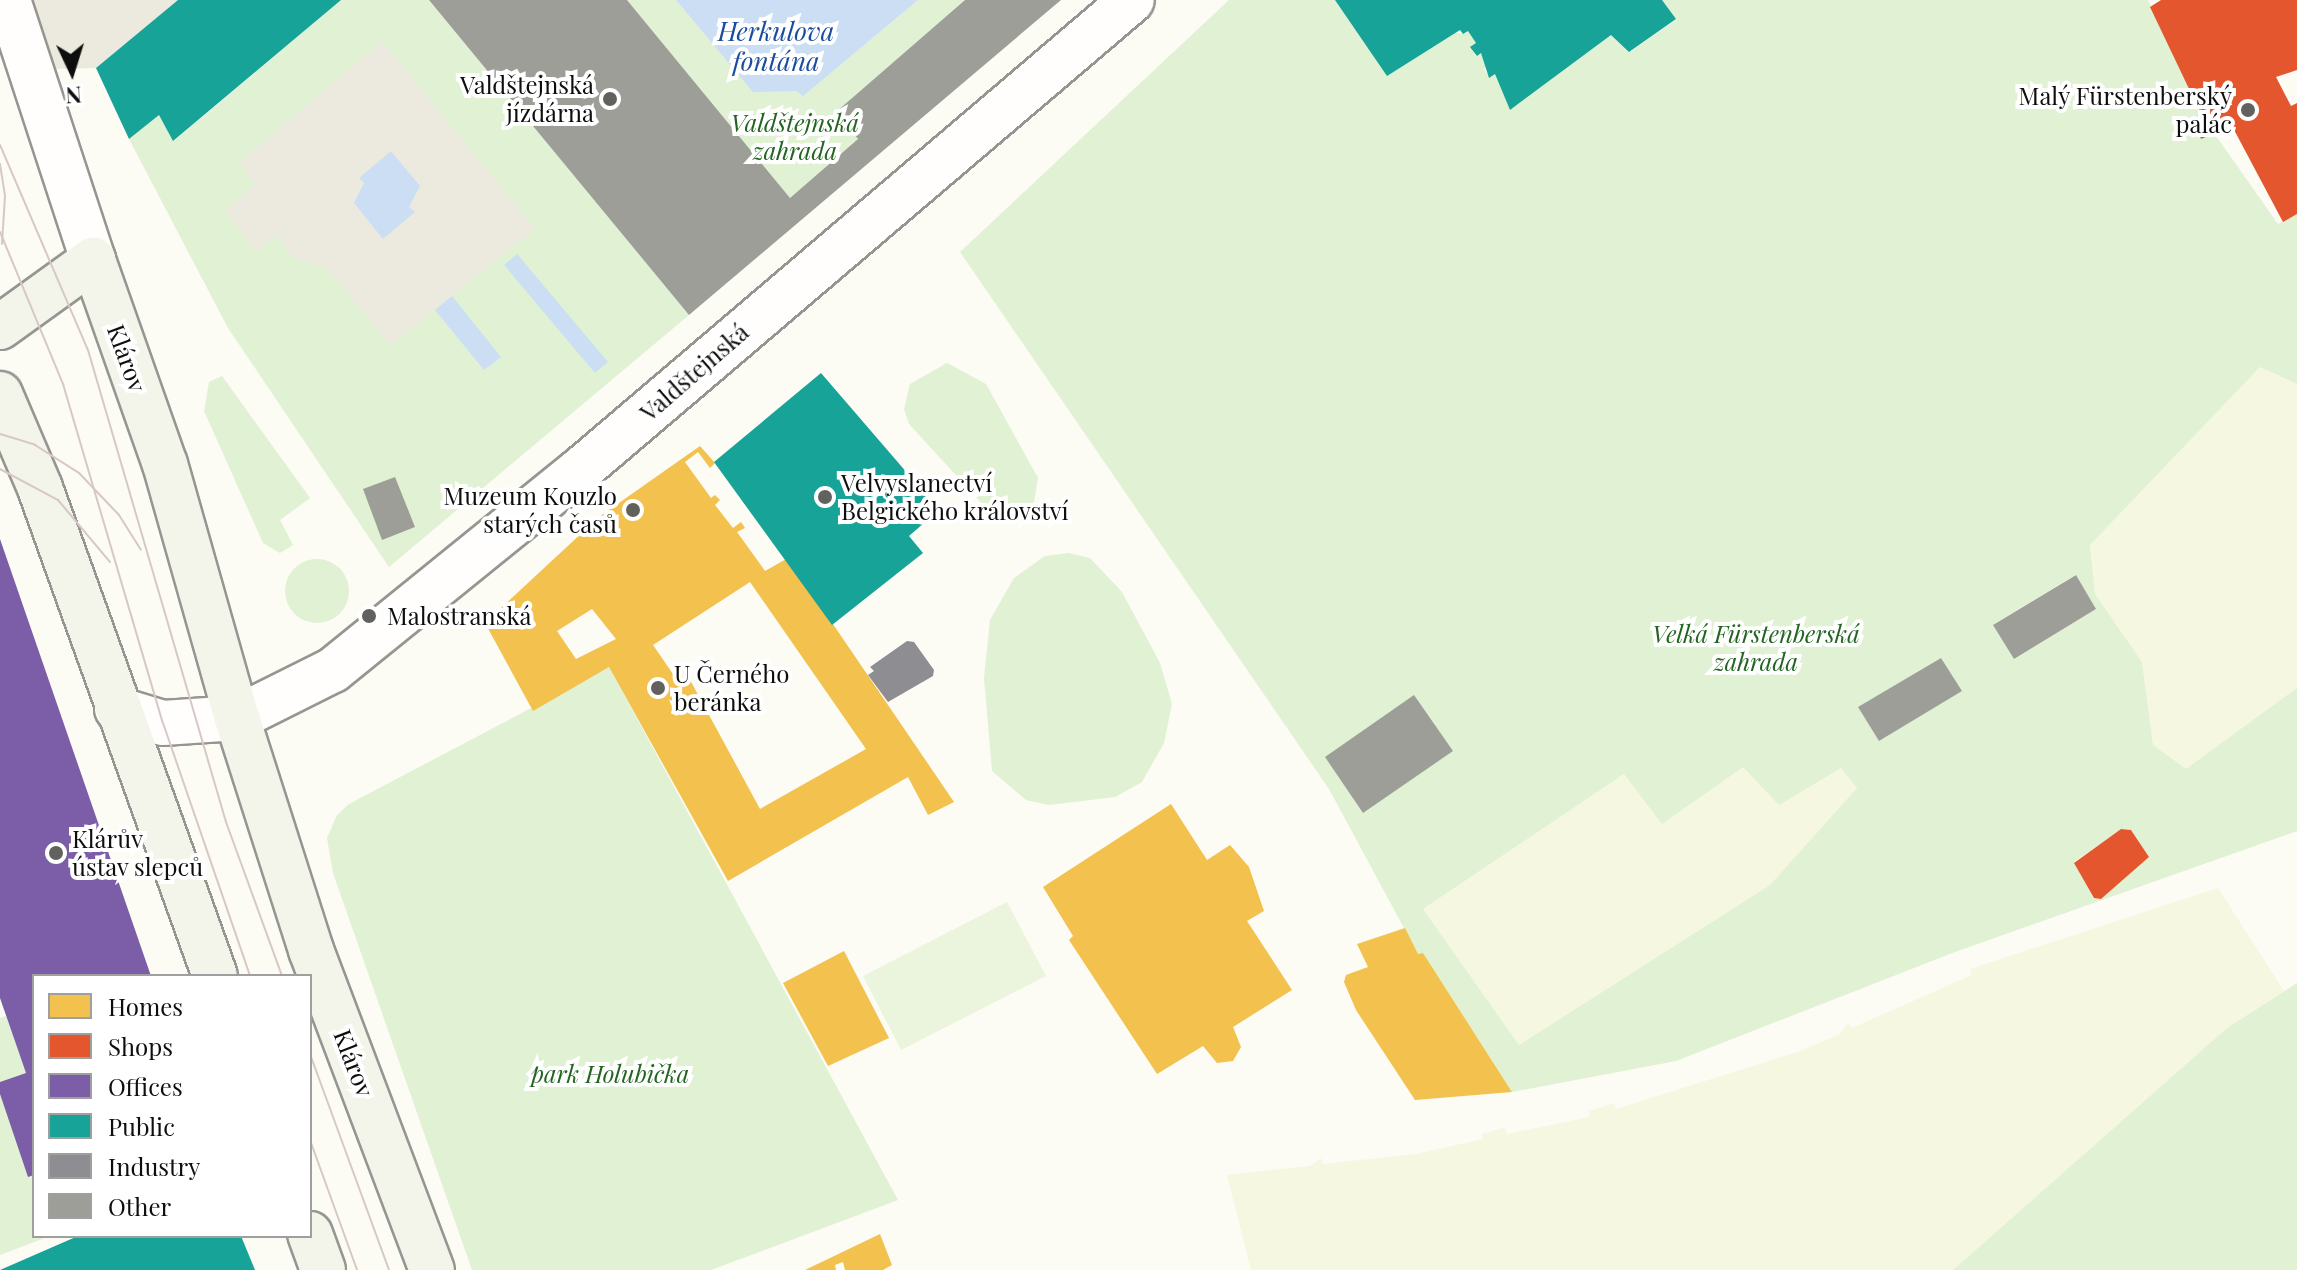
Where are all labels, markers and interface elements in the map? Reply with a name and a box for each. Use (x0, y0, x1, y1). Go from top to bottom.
water label: Herkulova fontána (718, 15, 834, 76)
north arrow (32, 32, 112, 112)
place label: Valdštejnská jízdárna (460, 71, 594, 127)
text: N (65, 80, 83, 111)
place label: Malý Fürstenberský palác (2018, 82, 2232, 138)
marker: Valdštejnská jízdárna (601, 90, 619, 108)
marker: Malý Fürstenberský palác (2239, 101, 2257, 119)
park label: Valdštejnská zahrada (731, 109, 859, 165)
street label: Valdštejnská (634, 317, 754, 427)
street label: Klárov (102, 320, 152, 396)
place label: Velvyslanectví Belgického království (841, 469, 1069, 525)
place label: Muzeum Kouzlo starých časů (444, 482, 617, 538)
marker: Velvyslanectví Belgického království (816, 488, 834, 506)
marker: Muzeum Kouzlo starých časů (624, 501, 642, 519)
place label: Malostranská (387, 602, 531, 630)
marker: Malostranská (358, 605, 380, 627)
park label: Velká Fürstenberská zahrada (1652, 620, 1860, 676)
place label: U Černého beránka (674, 660, 789, 716)
marker: U Černého beránka (649, 679, 667, 697)
place label: Klárův ústav slepců (72, 825, 204, 881)
marker: Klárův ústav slepců (47, 844, 65, 862)
legend (32, 974, 312, 1238)
text: Homes (108, 990, 183, 1022)
street label: Klárov (328, 1025, 380, 1101)
text: Shops (108, 1030, 173, 1062)
park label: park Holubička (531, 1060, 689, 1088)
text: Offices (108, 1070, 183, 1102)
text: Public (108, 1110, 175, 1142)
text: Industry (108, 1150, 200, 1182)
text: Other (108, 1190, 171, 1222)

